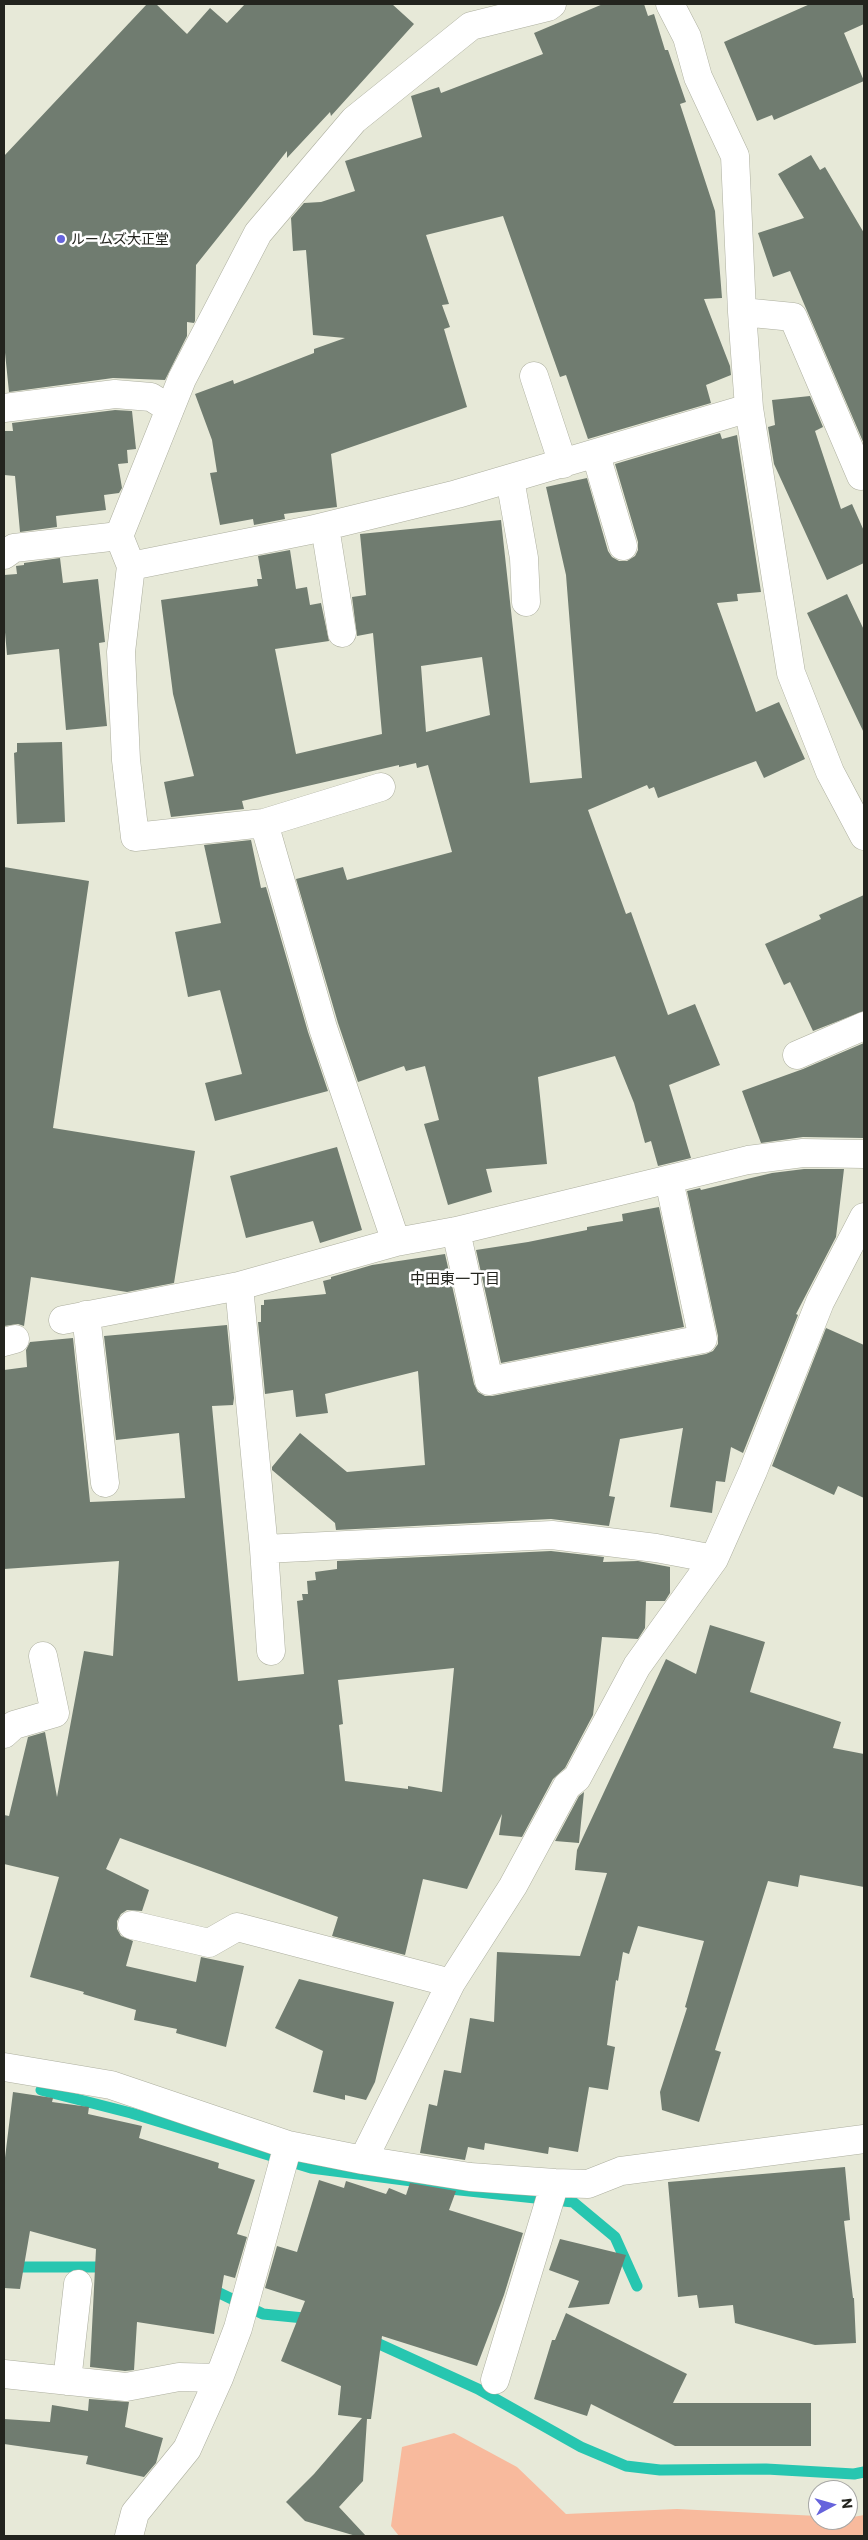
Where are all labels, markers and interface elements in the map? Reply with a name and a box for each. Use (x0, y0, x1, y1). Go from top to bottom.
place label: ルームズ大正堂 (71, 231, 169, 247)
marker: ルームズ大正堂 (55, 233, 67, 245)
district label: 中田東一丁目 (410, 1270, 500, 1288)
north arrow (808, 2480, 858, 2530)
text: N (838, 2497, 856, 2510)

